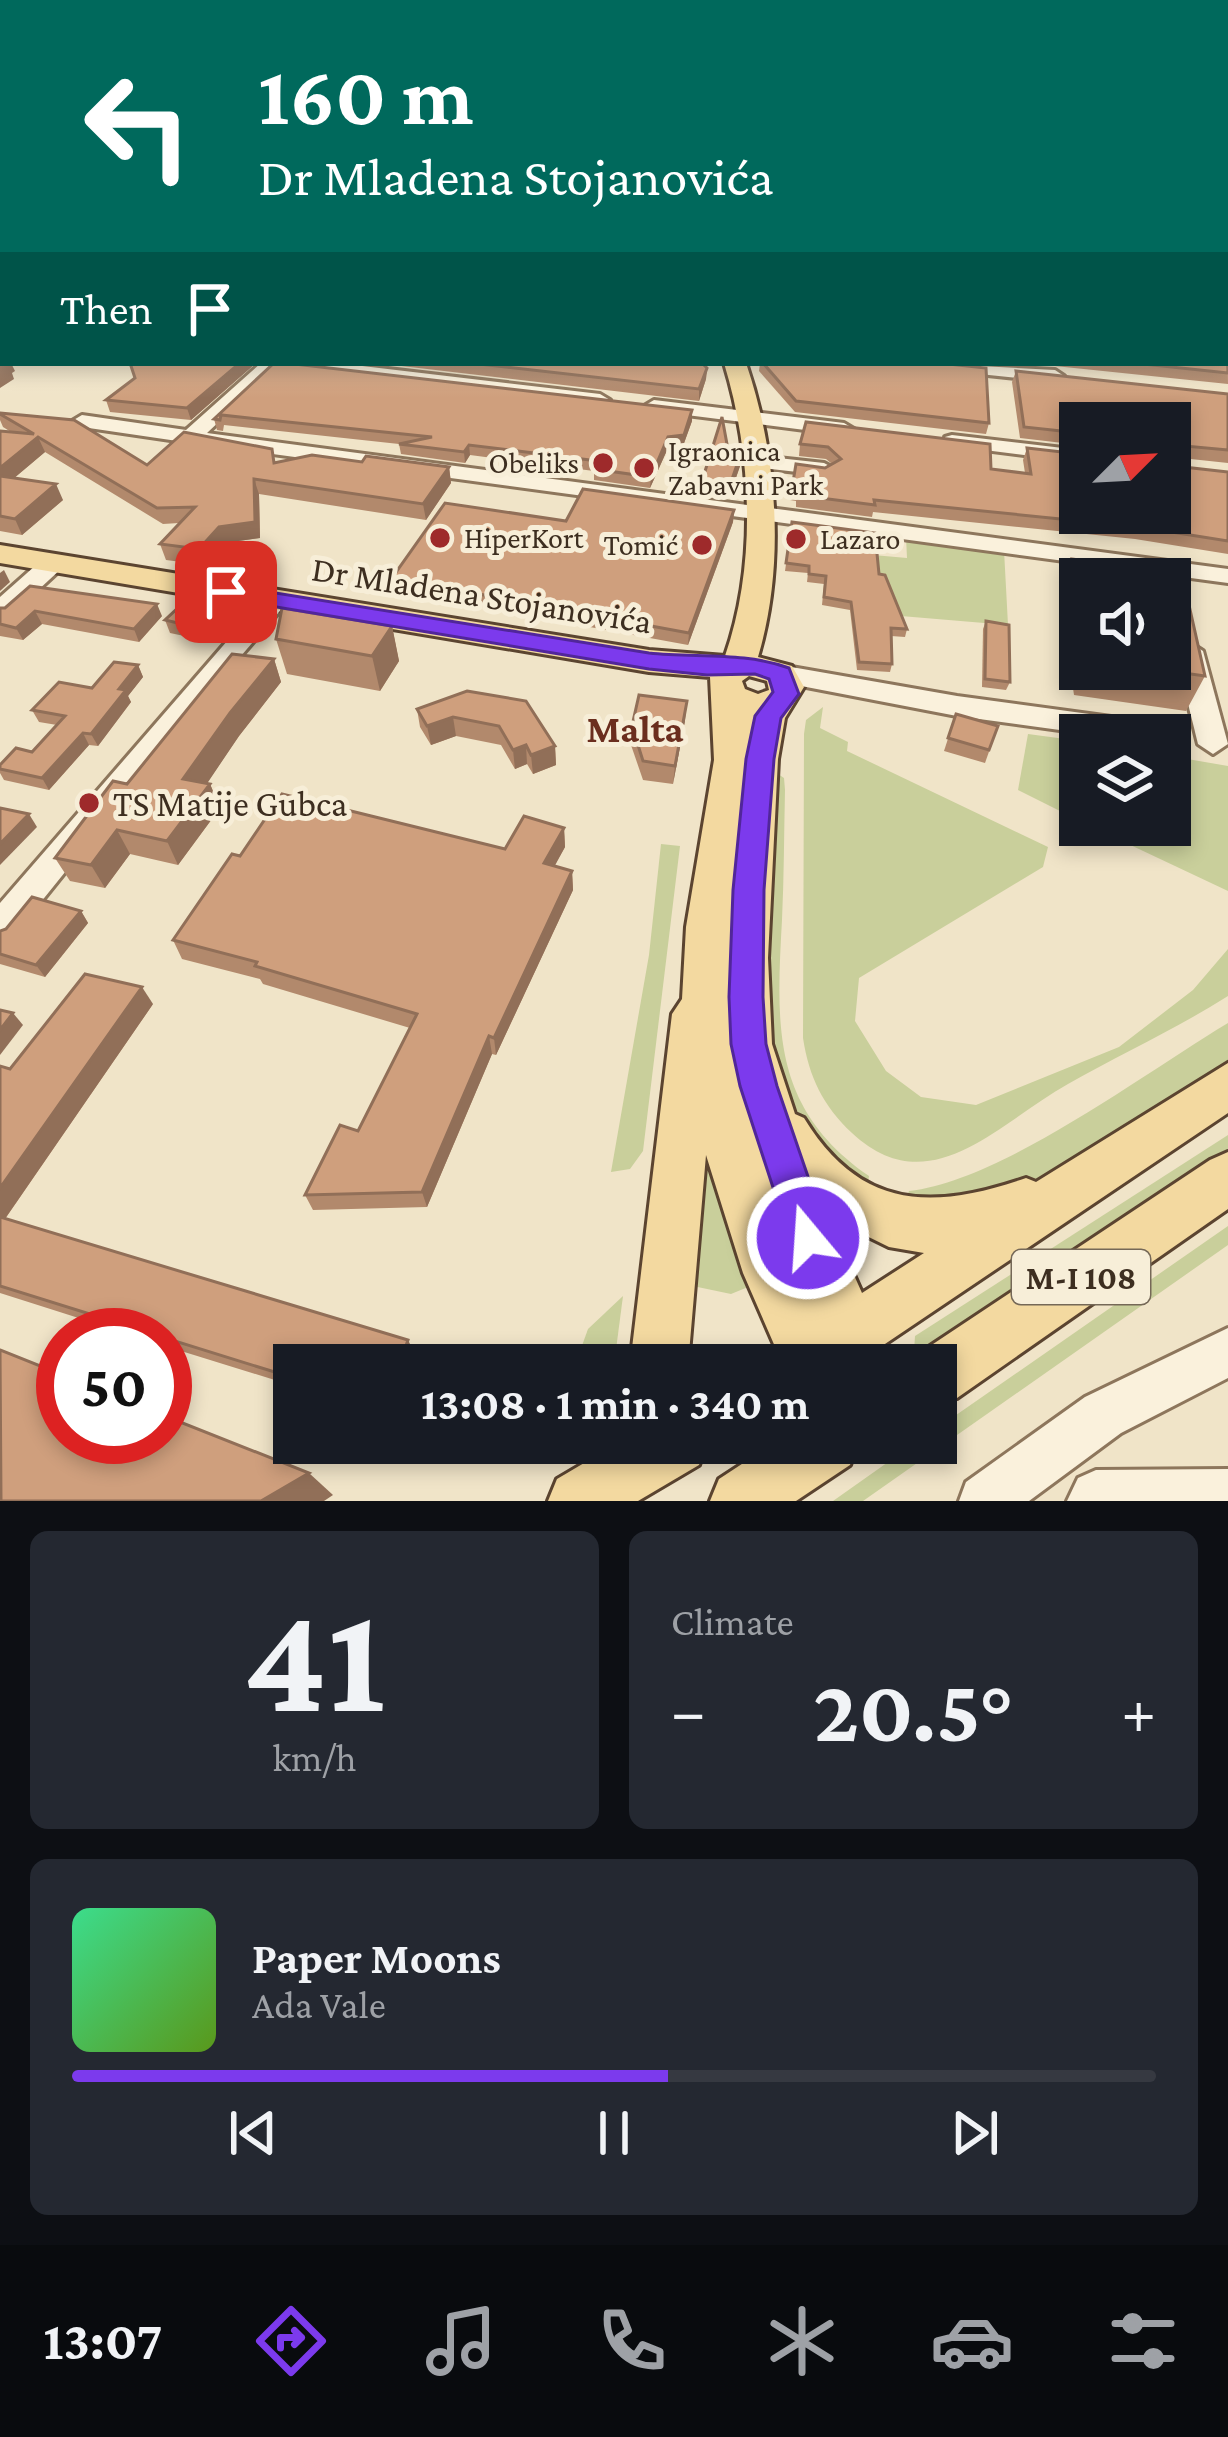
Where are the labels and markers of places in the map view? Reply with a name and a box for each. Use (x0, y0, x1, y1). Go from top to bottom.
place label: Igraonica Zabavni Park (668, 434, 824, 501)
place label: Obeliks (489, 446, 579, 479)
marker: Obeliks (590, 450, 616, 476)
marker: Igraonica Zabavni Park (631, 455, 657, 481)
place label: HiperKort (464, 521, 585, 555)
place label: Lazaro (820, 522, 900, 555)
marker: HiperKort (427, 525, 453, 551)
marker: Lazaro (783, 526, 809, 552)
place label: Tomić (604, 528, 679, 561)
marker: Tomić (689, 532, 715, 558)
pin (175, 541, 277, 643)
place label: TS Matije Gubca (113, 784, 348, 824)
marker: TS Matije Gubca (76, 790, 102, 816)

